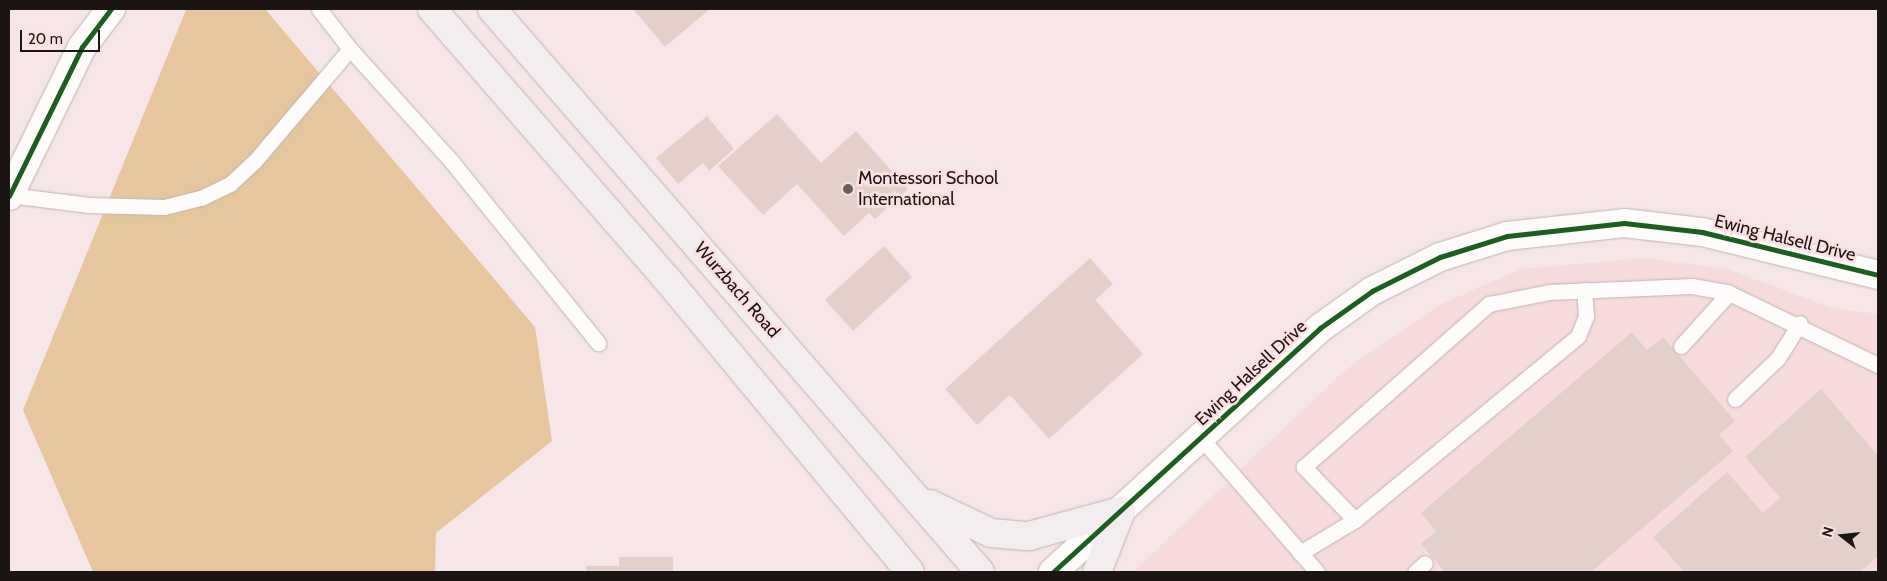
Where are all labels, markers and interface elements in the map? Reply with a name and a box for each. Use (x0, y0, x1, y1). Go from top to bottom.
scale bar (22, 20, 102, 52)
text: 20 m (28, 30, 63, 48)
place label: Montessori School International (858, 168, 998, 210)
marker: Montessori School International (842, 183, 854, 195)
street label: Ewing Halsell Drive (1712, 210, 1858, 266)
street label: Wurzbach Road (690, 238, 784, 342)
street label: Ewing Halsell Drive (1191, 316, 1311, 430)
north arrow (1817, 511, 1867, 561)
text: N (1818, 525, 1838, 539)

